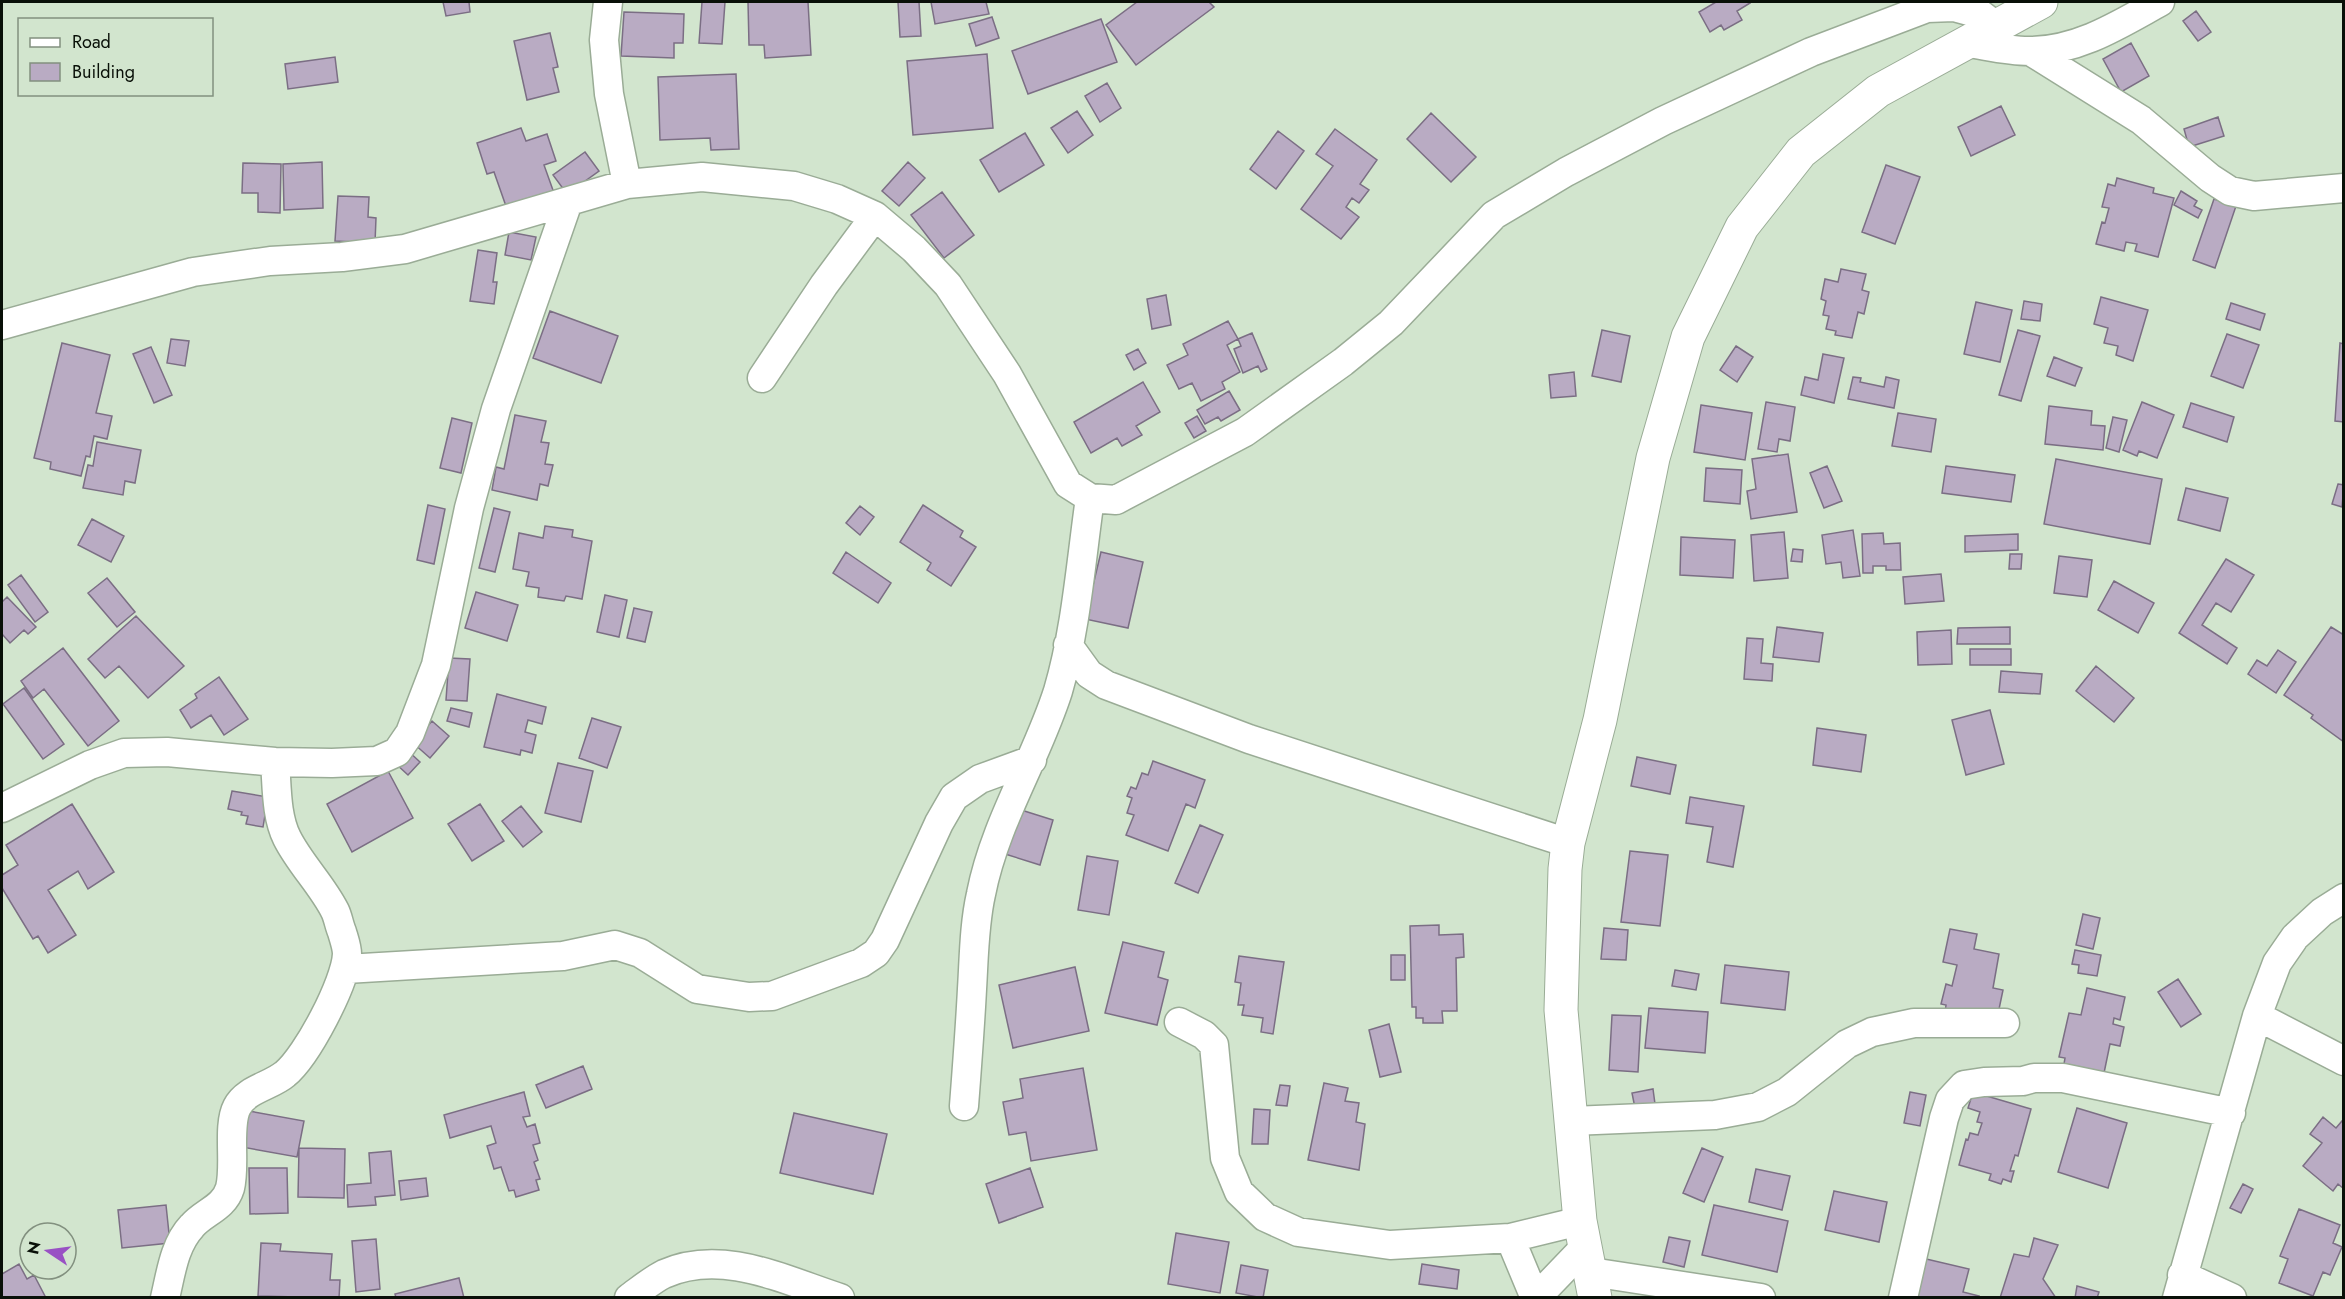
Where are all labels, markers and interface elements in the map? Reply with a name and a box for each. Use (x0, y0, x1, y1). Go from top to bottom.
legend (18, 18, 213, 96)
text: Road (72, 29, 111, 55)
text: Building (72, 59, 135, 85)
north arrow (18, 1221, 78, 1281)
text: N (21, 1239, 47, 1257)

